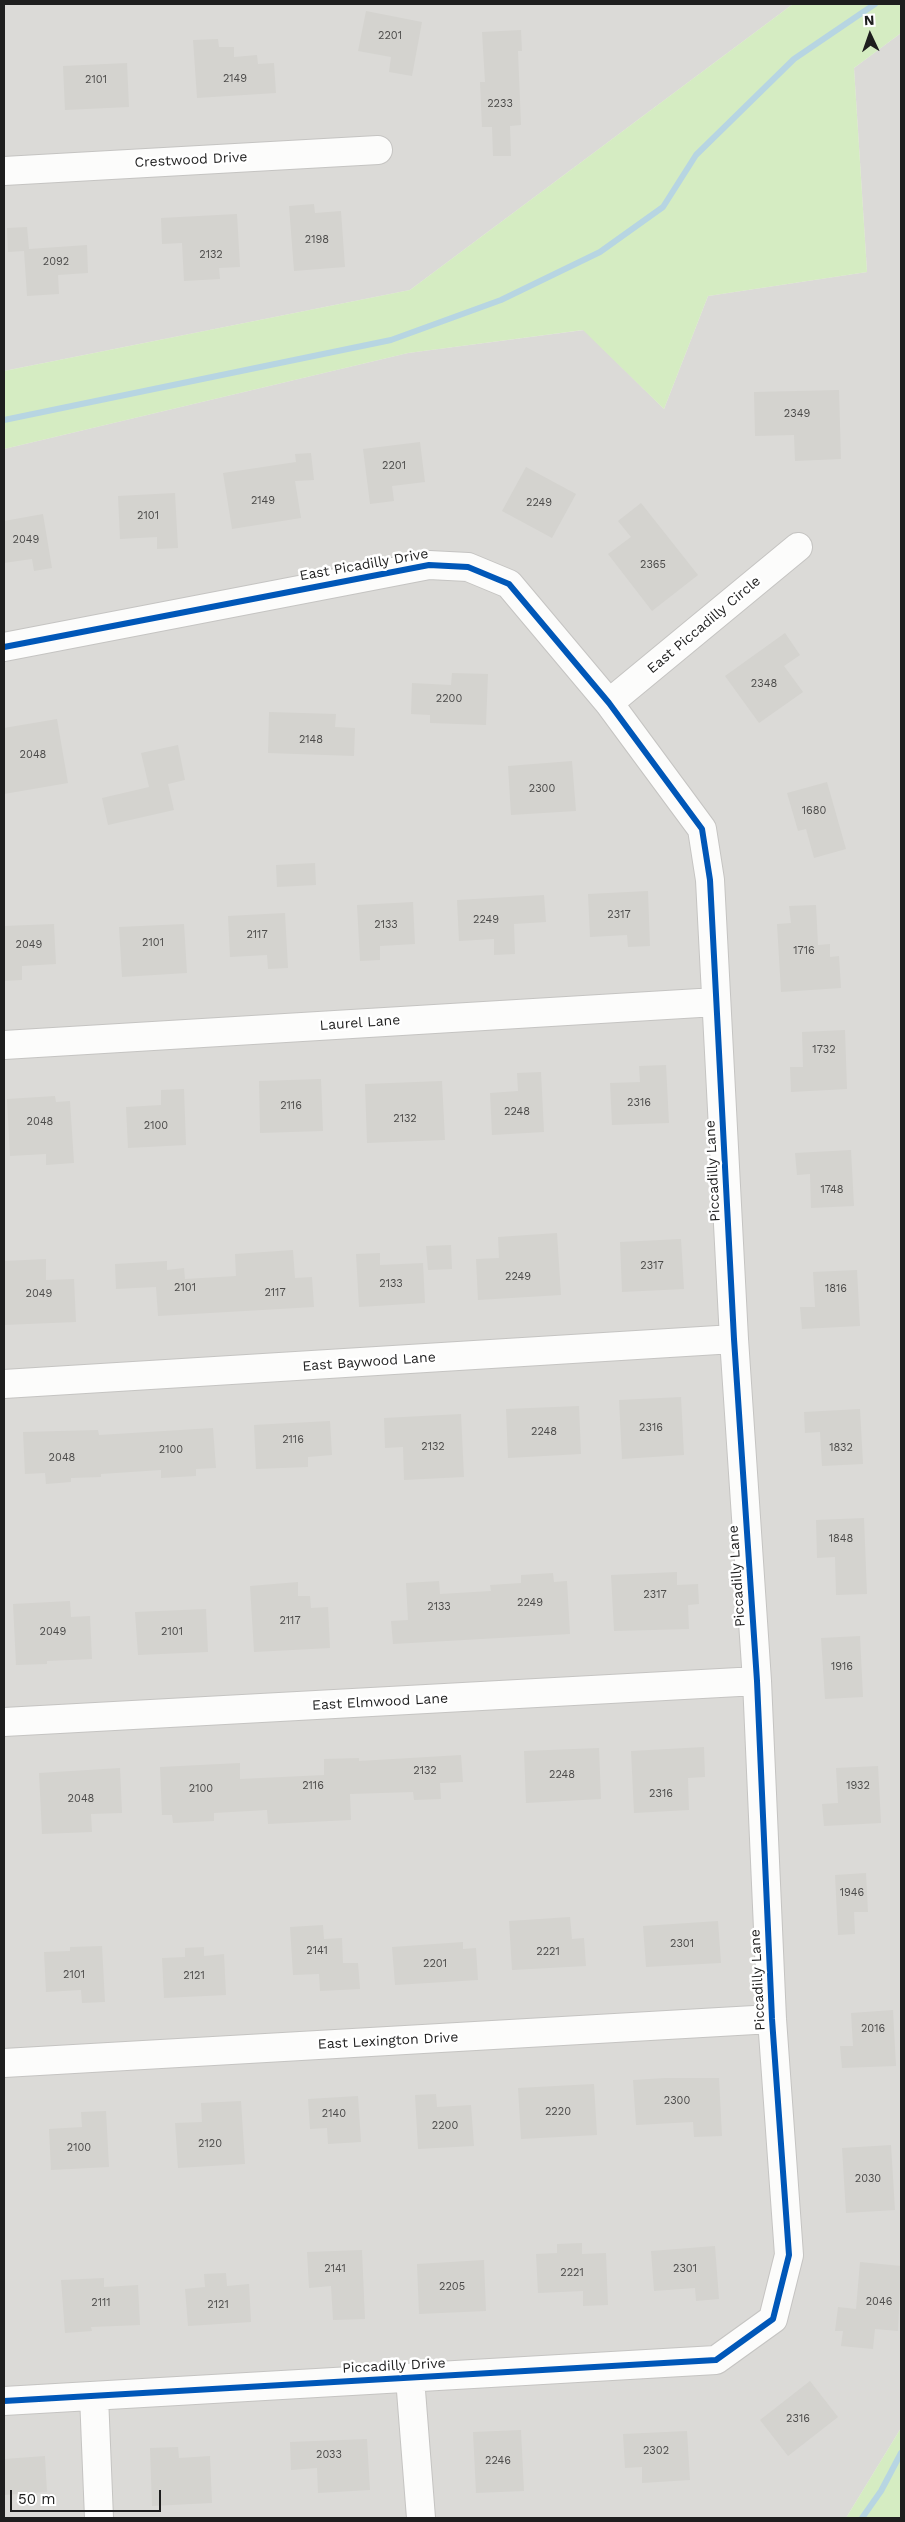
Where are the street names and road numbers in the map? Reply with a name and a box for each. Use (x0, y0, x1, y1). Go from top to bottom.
street label: Crestwood Drive (134, 149, 248, 171)
street label: East Picadilly Drive (298, 545, 430, 585)
street label: East Piccadilly Circle (644, 573, 764, 677)
street label: Laurel Lane (319, 1012, 401, 1034)
street label: Piccadilly Lane (702, 1120, 724, 1222)
street label: East Baywood Lane (302, 1349, 436, 1375)
street label: Piccadilly Lane (725, 1525, 749, 1627)
street label: East Elmwood Lane (312, 1690, 448, 1714)
street label: Piccadilly Lane (747, 1929, 769, 2031)
street label: East Lexington Drive (317, 2029, 459, 2053)
street label: Piccadilly Drive (342, 2355, 446, 2377)

